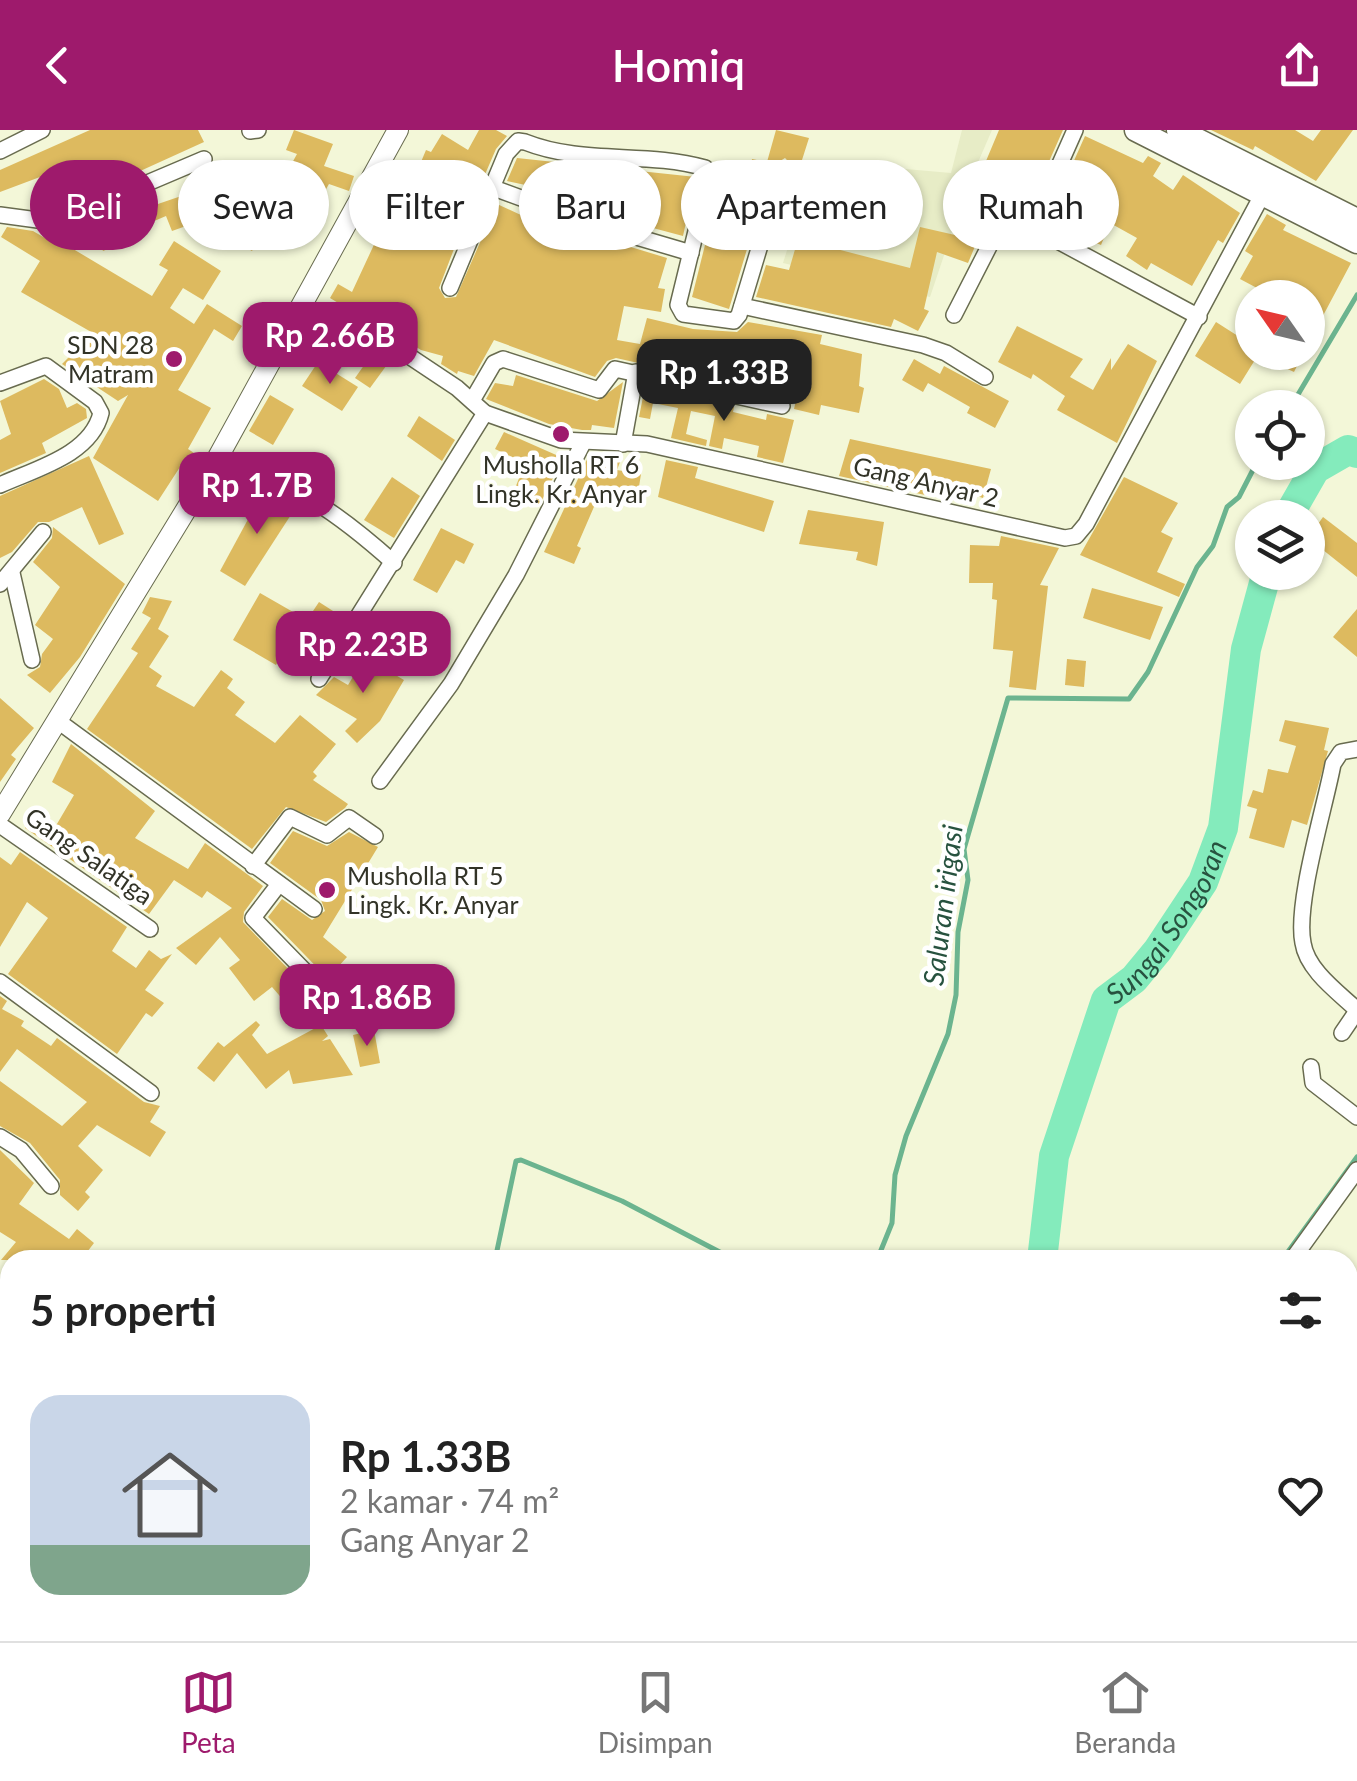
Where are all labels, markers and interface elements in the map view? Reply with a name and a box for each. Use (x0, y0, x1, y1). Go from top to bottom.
icon: back (30, 38, 85, 93)
text: Homiq (612, 38, 745, 92)
icon: share (1272, 38, 1327, 93)
chip: Beli (30, 160, 158, 250)
chip: Sewa (178, 160, 329, 250)
chip: Filter (349, 160, 499, 250)
chip: Baru (519, 160, 661, 250)
chip: Apartemen (681, 160, 923, 250)
chip: Rumah (943, 160, 1119, 250)
north arrow (1235, 280, 1325, 370)
map controls (1235, 280, 1325, 590)
pin: Rp 2.66B (227, 302, 433, 387)
text: Rp 2.66B (265, 315, 395, 354)
place label: SDN 28 Matram (67, 329, 154, 388)
pin: Rp 1.33B (621, 339, 827, 424)
marker: SDN 28 Matram (163, 348, 185, 370)
text: Rp 1.33B (659, 352, 789, 391)
button: locate (1235, 390, 1325, 480)
marker: Musholla RT 6 Lingk. Kr. Anyar (550, 423, 572, 445)
place label: Musholla RT 6 Lingk. Kr. Anyar (475, 449, 647, 508)
street label: Gang Anyar 2 (851, 450, 1002, 512)
pin: Rp 1.7B (165, 452, 349, 537)
text: Rp 1.7B (201, 465, 313, 504)
button: layers (1235, 500, 1325, 590)
pin: Rp 2.23B (260, 611, 466, 696)
text: Rp 2.23B (298, 624, 428, 663)
street label: Gang Salatiga (20, 800, 159, 910)
water label: Saluran irigasi (915, 822, 969, 987)
water label: Sungai Songoran (1099, 835, 1233, 1010)
place label: Musholla RT 5 Lingk. Kr. Anyar (347, 860, 519, 919)
marker: Musholla RT 5 Lingk. Kr. Anyar (316, 879, 338, 901)
pin: Rp 1.86B (264, 964, 470, 1049)
text: Rp 1.86B (302, 977, 432, 1016)
icon: filters (1273, 1283, 1328, 1338)
text: 5 properti (30, 1285, 217, 1335)
text: Rp 1.33B (340, 1431, 512, 1481)
icon: home (110, 1435, 230, 1555)
icon: heart (1273, 1468, 1328, 1523)
text: 2 kamar · 74 m² (340, 1481, 559, 1520)
text: Gang Anyar 2 (340, 1520, 530, 1559)
tab: Peta (181, 1665, 236, 1759)
tab: Disimpan (598, 1665, 713, 1759)
tab: Beranda (1074, 1665, 1176, 1759)

